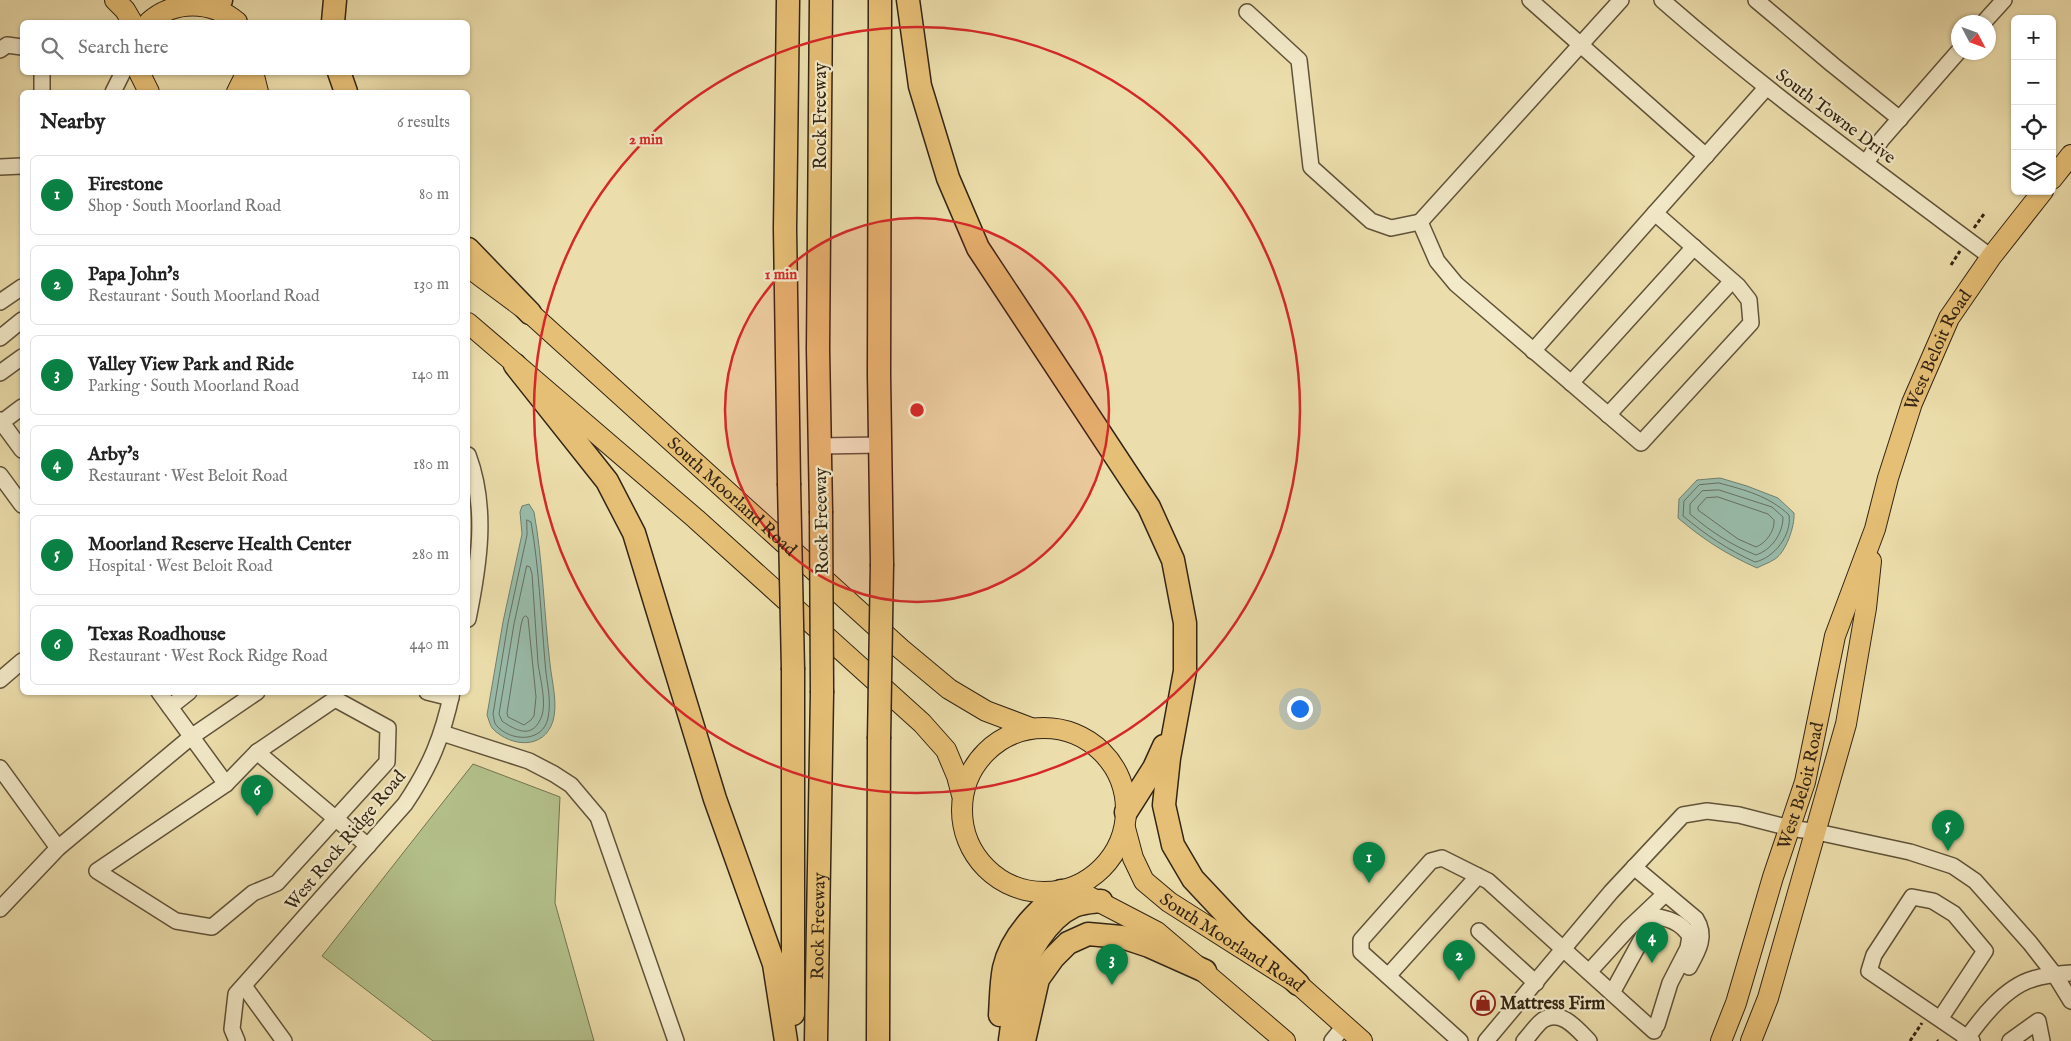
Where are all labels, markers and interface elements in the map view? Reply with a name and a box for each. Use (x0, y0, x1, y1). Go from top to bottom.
north arrow (1951, 15, 1996, 60)
map controls (2011, 15, 2056, 195)
button: + (2011, 15, 2056, 60)
search box (20, 20, 470, 75)
icon: search (38, 34, 66, 62)
text: Search here (78, 36, 169, 60)
button: − (2011, 60, 2056, 105)
street label: Rock Freeway (810, 62, 833, 170)
street label: South Towne Drive (1771, 65, 1900, 170)
button: locate (2011, 105, 2056, 150)
text: Nearby (40, 109, 105, 136)
text: 6 results (397, 113, 450, 133)
text: 2 min (629, 130, 663, 149)
button: layers (2011, 150, 2056, 195)
text: Firestone (88, 173, 163, 197)
text: 1 (54, 185, 60, 205)
text: 80 m (419, 185, 449, 205)
text: Shop · South Moorland Road (88, 197, 281, 217)
text: Papa John's (88, 263, 179, 287)
text: 1 min (765, 265, 797, 284)
text: 2 (53, 275, 61, 295)
text: 130 m (413, 275, 449, 295)
street label: West Beloit Road (1900, 286, 1978, 414)
text: Restaurant · South Moorland Road (88, 287, 320, 307)
text: Valley View Park and Ride (88, 353, 294, 377)
text: 3 (54, 365, 60, 385)
text: 140 m (411, 365, 449, 385)
text: Parking · South Moorland Road (88, 377, 299, 397)
centre of rings (908, 401, 926, 419)
street label: South Moorland Road (661, 433, 801, 562)
text: Arby's (88, 443, 139, 467)
text: 4 (53, 455, 61, 475)
text: 180 m (413, 455, 449, 475)
text: Restaurant · West Beloit Road (88, 467, 288, 487)
street label: Rock Freeway (810, 467, 835, 575)
text: Moorland Reserve Health Center (88, 533, 351, 557)
text: 5 (54, 545, 60, 565)
text: 280 m (412, 545, 449, 565)
text: Hospital · West Beloit Road (88, 557, 272, 577)
text: Texas Roadhouse (88, 623, 226, 647)
text: 6 (54, 635, 60, 655)
text: 440 m (410, 635, 449, 655)
text: Restaurant · West Rock Ridge Road (88, 647, 328, 667)
your location (1287, 696, 1313, 722)
street label: West Beloit Road (1773, 720, 1830, 853)
street label: West Rock Ridge Road (281, 766, 412, 916)
pin: 6 (241, 775, 273, 816)
pin: 5 (1932, 810, 1964, 851)
pin: 1 (1353, 842, 1385, 883)
street label: Rock Freeway (807, 872, 832, 980)
street label: South Moorland Road (1154, 889, 1309, 998)
pin: 4 (1636, 922, 1668, 963)
pin: 2 (1443, 940, 1475, 981)
pin: 3 (1096, 944, 1128, 985)
shop icon: Mattress Firm (1470, 990, 1496, 1016)
place label: Mattress Firm (1500, 993, 1605, 1016)

